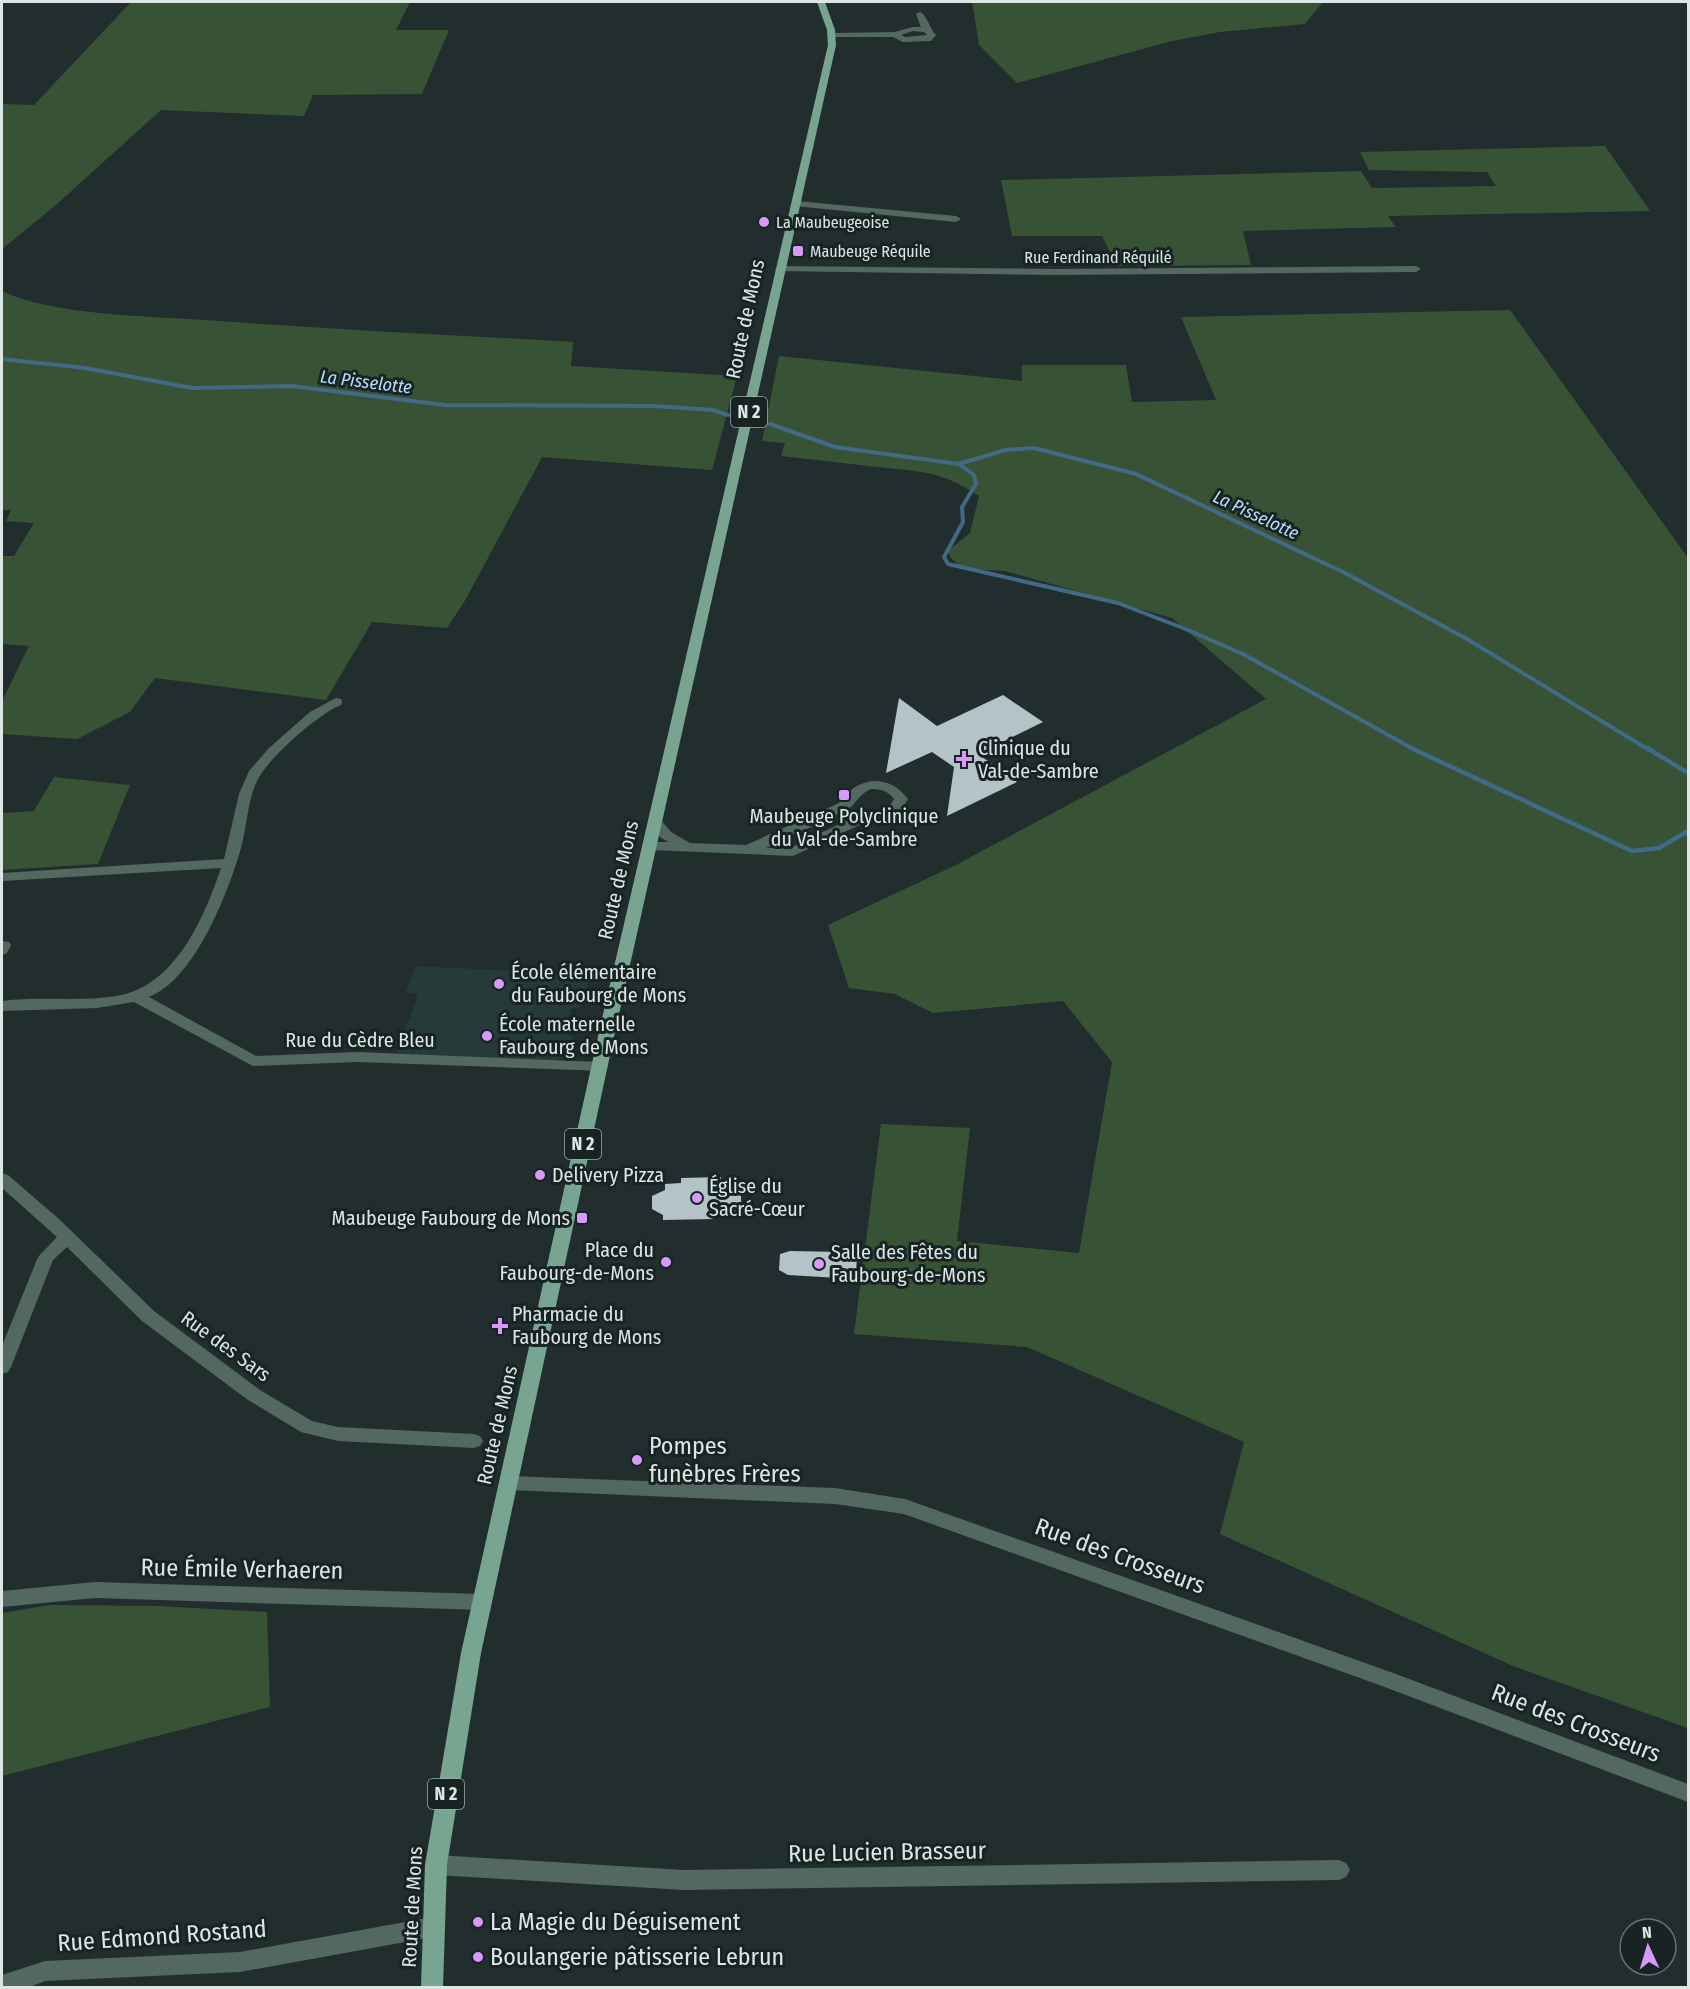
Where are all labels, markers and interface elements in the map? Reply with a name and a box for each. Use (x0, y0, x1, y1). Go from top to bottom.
place label: La Maubeugeoise (776, 213, 889, 232)
marker: La Maubeugeoise (757, 215, 771, 229)
place label: Maubeuge Réquile (810, 242, 931, 261)
marker: Maubeuge Réquile (791, 244, 805, 258)
street label: Rue Ferdinand Réquilé (1024, 248, 1172, 267)
street label: Route de Mons (721, 257, 769, 381)
water label: La Pisselotte (319, 365, 414, 399)
road number: N 2 (731, 397, 767, 427)
water label: La Pisselotte (1210, 486, 1303, 545)
place label: Clinique du Val-de-Sambre (978, 736, 1099, 783)
marker: Clinique du Val-de-Sambre (955, 750, 973, 768)
marker: Maubeuge Polyclinique du Val-de-Sambre (837, 788, 851, 802)
place label: Maubeuge Polyclinique du Val-de-Sambre (750, 804, 938, 851)
street label: Route de Mons (593, 818, 643, 942)
place label: École élémentaire du Faubourg de Mons (511, 960, 686, 1007)
marker: École élémentaire du Faubourg de Mons (492, 977, 506, 991)
place label: École maternelle Faubourg de Mons (499, 1012, 648, 1059)
street label: Rue du Cèdre Bleu (285, 1028, 435, 1052)
marker: École maternelle Faubourg de Mons (480, 1029, 494, 1043)
road number: N 2 (565, 1129, 601, 1159)
place label: Delivery Pizza (552, 1163, 664, 1187)
marker: Delivery Pizza (533, 1168, 547, 1182)
place label: Église du Sacré-Cœur (709, 1174, 805, 1221)
marker: Église du Sacré-Cœur (690, 1191, 704, 1205)
place label: Maubeuge Faubourg de Mons (332, 1206, 570, 1230)
marker: Maubeuge Faubourg de Mons (575, 1211, 589, 1225)
place label: Place du Faubourg-de-Mons (499, 1238, 654, 1285)
place label: Salle des Fêtes du Faubourg-de-Mons (831, 1240, 986, 1287)
marker: Place du Faubourg-de-Mons (659, 1255, 673, 1269)
marker: Salle des Fêtes du Faubourg-de-Mons (812, 1257, 826, 1271)
place label: Pharmacie du Faubourg de Mons (512, 1302, 661, 1349)
street label: Rue des Sars (177, 1306, 275, 1386)
marker: Pharmacie du Faubourg de Mons (493, 1319, 507, 1333)
street label: Route de Mons (472, 1363, 522, 1487)
place label: Pompes funèbres Frères (649, 1432, 801, 1488)
marker: Pompes funèbres Frères (630, 1453, 644, 1467)
street label: Rue des Crosseurs (1031, 1512, 1209, 1600)
street label: Rue Émile Verhaeren (140, 1552, 344, 1585)
street label: Rue des Crosseurs (1487, 1678, 1665, 1768)
road number: N 2 (428, 1779, 464, 1809)
street label: Rue Lucien Brasseur (788, 1836, 987, 1868)
street label: Route de Mons (397, 1846, 427, 1968)
place label: La Magie du Déguisement (490, 1908, 741, 1936)
street label: Rue Edmond Rostand (57, 1915, 267, 1957)
marker: La Magie du Déguisement (471, 1915, 485, 1929)
north arrow (1618, 1917, 1678, 1977)
text: N (1642, 1923, 1652, 1942)
place label: Boulangerie pâtisserie Lebrun (490, 1943, 784, 1971)
marker: Boulangerie pâtisserie Lebrun (471, 1950, 485, 1964)

